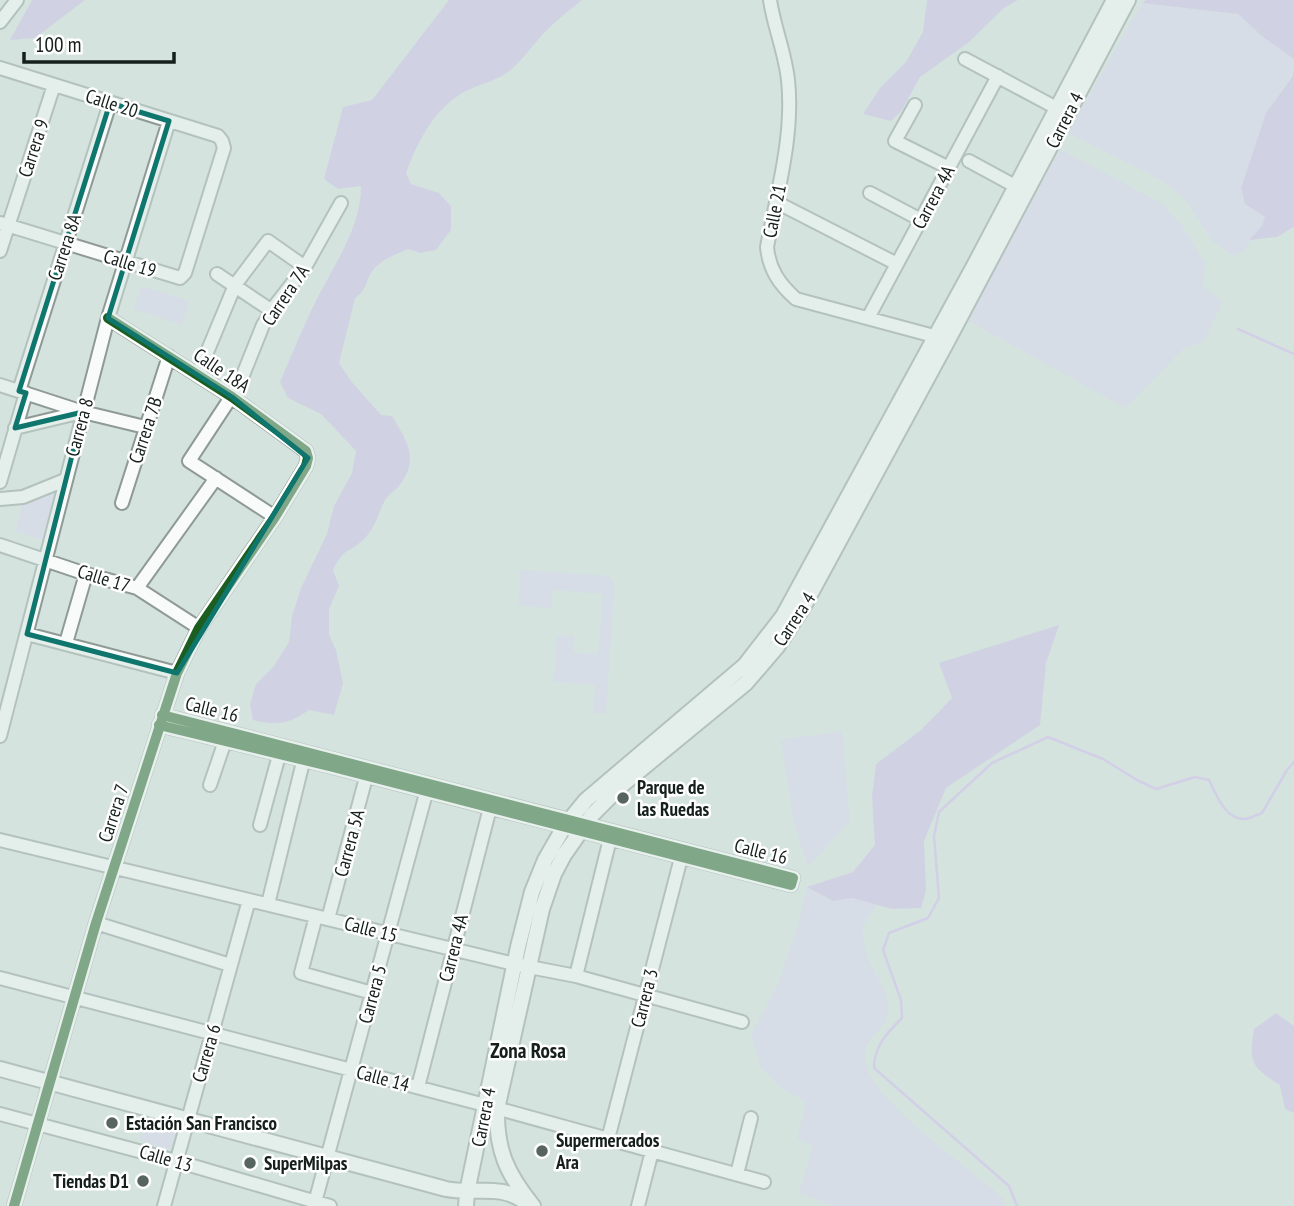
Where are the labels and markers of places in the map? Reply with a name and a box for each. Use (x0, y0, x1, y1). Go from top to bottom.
place label: Parque de las Ruedas (637, 775, 709, 821)
marker: Parque de las Ruedas (615, 790, 631, 806)
place label: Estación San Francisco (126, 1111, 277, 1135)
marker: Estación San Francisco (104, 1115, 120, 1131)
place label: Supermercados Ara (555, 1128, 660, 1174)
marker: Supermercados Ara (534, 1143, 550, 1159)
place label: SuperMilpas (264, 1151, 348, 1175)
marker: SuperMilpas (242, 1155, 258, 1171)
place label: Tiendas D1 (53, 1169, 129, 1193)
marker: Tiendas D1 (135, 1173, 151, 1189)

